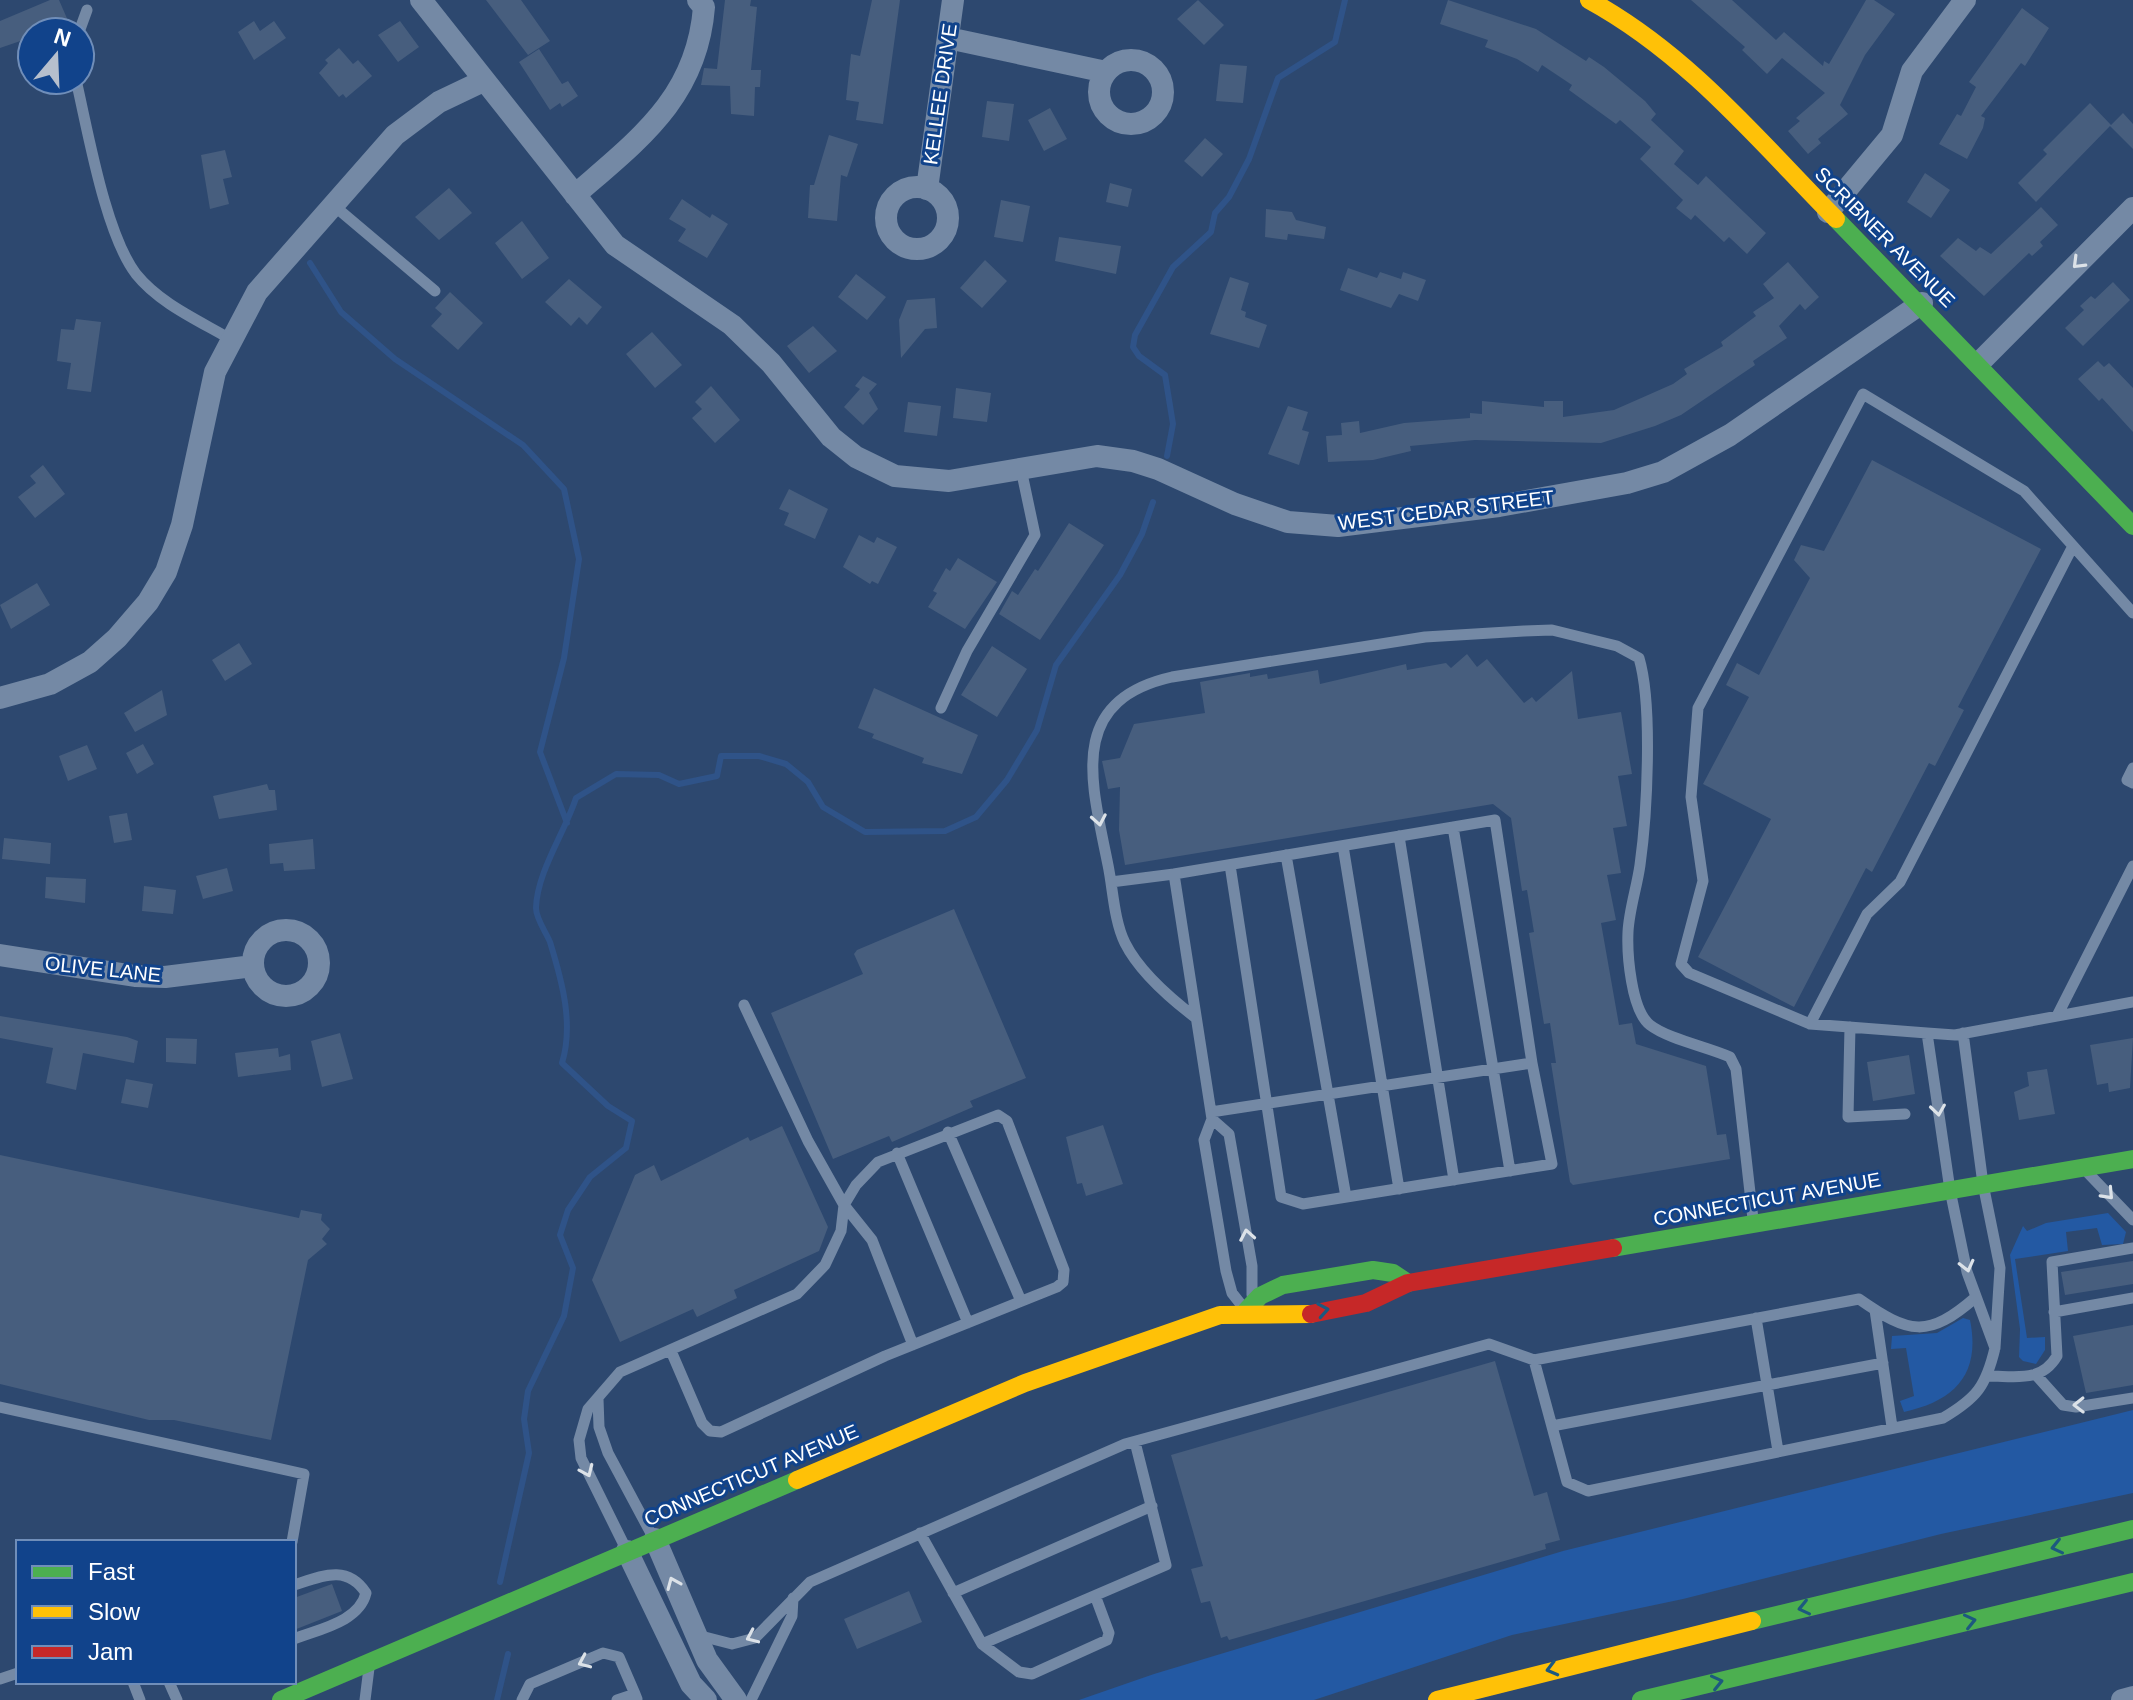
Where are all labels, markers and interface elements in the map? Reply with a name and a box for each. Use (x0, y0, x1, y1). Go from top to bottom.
north arrow (16, 16, 96, 96)
street label: KELLEE DRIVE (919, 22, 961, 166)
text: N (51, 23, 74, 52)
street label: SCRIBNER AVENUE (1811, 163, 1959, 311)
one-way arrow (2073, 254, 2087, 268)
street label: WEST CEDAR STREET (1337, 486, 1555, 534)
one-way arrow (1090, 813, 1107, 826)
street label: OLIVE LANE (44, 952, 162, 986)
one-way arrow (1929, 1103, 1946, 1117)
street label: CONNECTICUT AVENUE (1652, 1168, 1882, 1230)
one-way arrow (2098, 1185, 2113, 1199)
one-way arrow (1239, 1228, 1256, 1241)
one-way arrow (1957, 1258, 1974, 1272)
one-way arrow (1316, 1302, 1330, 1319)
one-way arrow (2072, 1396, 2085, 1414)
street label: CONNECTICUT AVENUE (641, 1420, 861, 1530)
one-way arrow (577, 1462, 593, 1477)
one-way arrow (2051, 1538, 2065, 1555)
legend (16, 1540, 296, 1684)
text: Fast (88, 1558, 135, 1585)
one-way arrow (667, 1577, 683, 1591)
text: Slow (88, 1598, 141, 1625)
one-way arrow (1798, 1598, 1812, 1615)
one-way arrow (1962, 1614, 1976, 1631)
one-way arrow (746, 1628, 760, 1644)
text: Jam (88, 1638, 133, 1665)
one-way arrow (578, 1652, 592, 1668)
one-way arrow (1545, 1659, 1559, 1676)
one-way arrow (1709, 1674, 1723, 1691)

